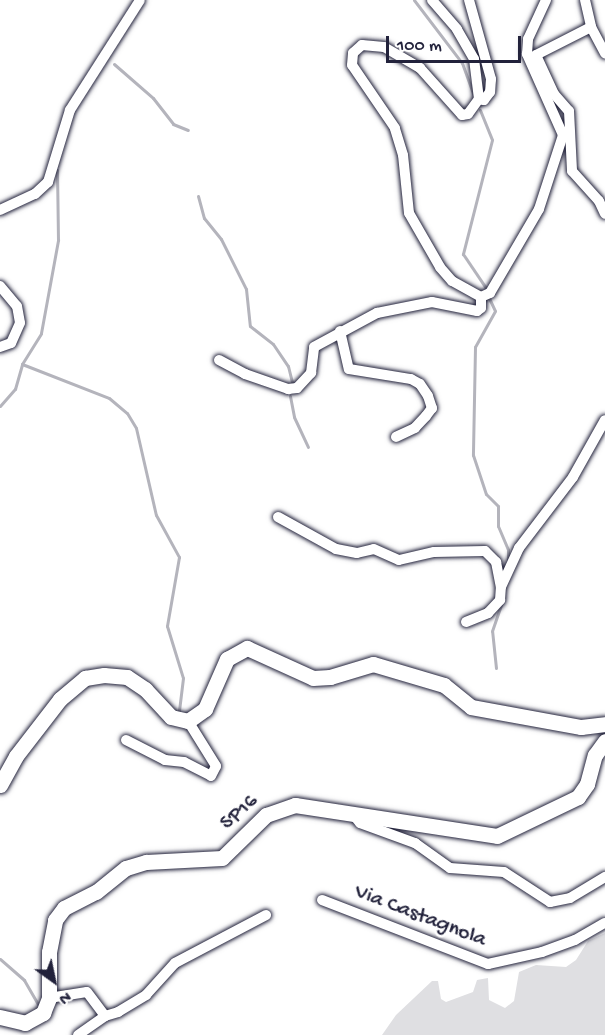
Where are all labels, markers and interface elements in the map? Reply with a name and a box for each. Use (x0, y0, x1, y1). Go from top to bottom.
scale bar (389, 24, 524, 62)
text: 100 m (397, 36, 442, 57)
street label: SP16 (215, 789, 265, 837)
street label: Via Castagnola (350, 880, 490, 954)
north arrow (24, 951, 84, 1011)
text: N (55, 986, 74, 1007)

